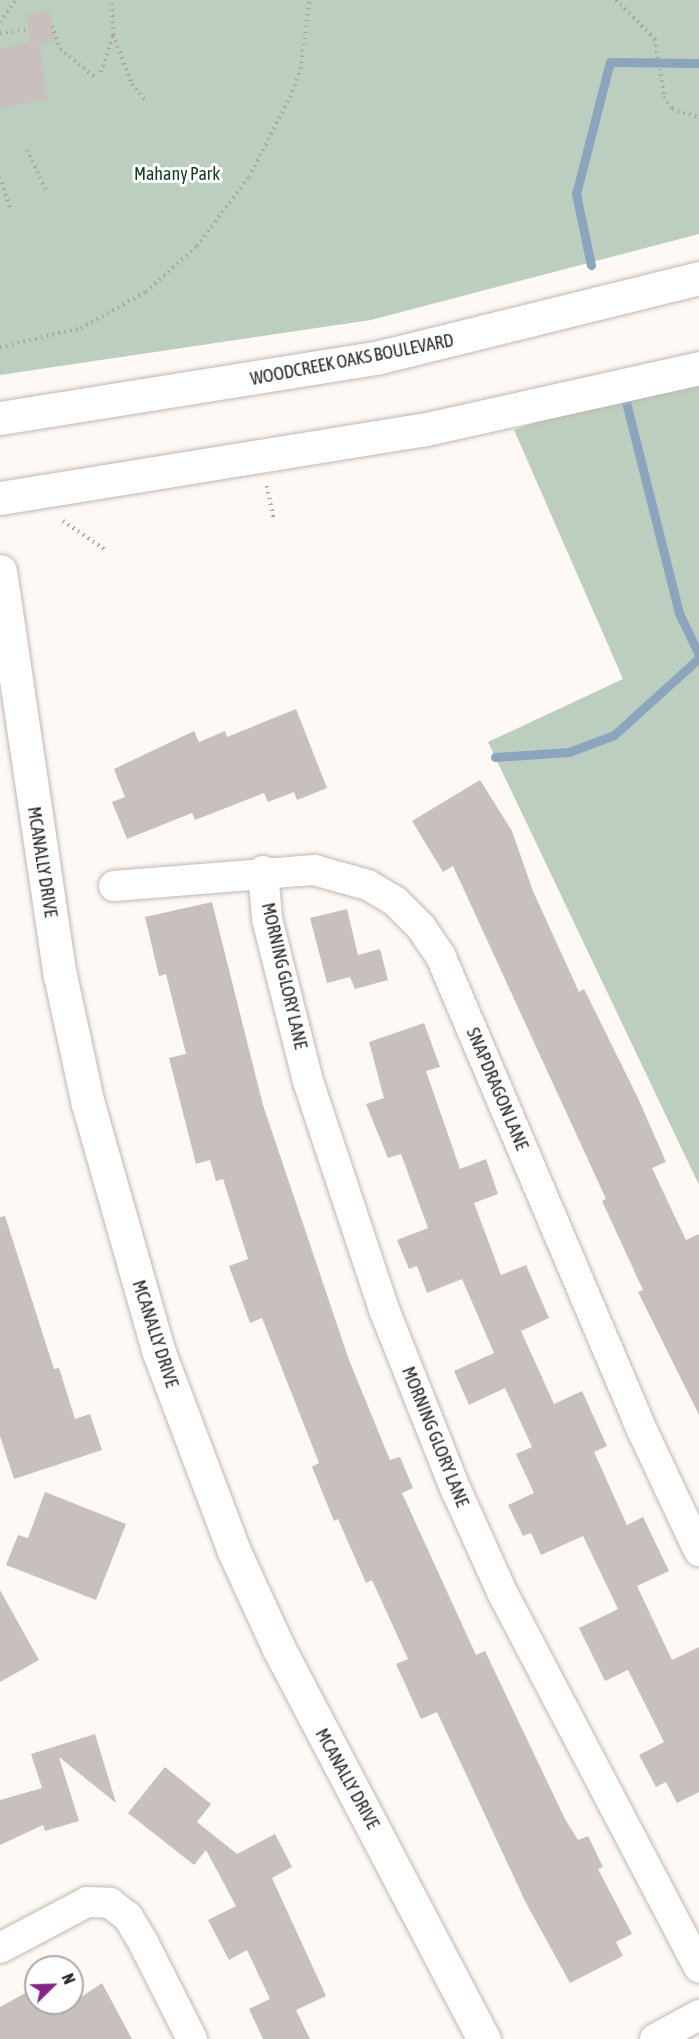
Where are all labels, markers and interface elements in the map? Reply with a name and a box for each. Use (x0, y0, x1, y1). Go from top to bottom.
park label: Mahany Park (134, 163, 220, 185)
street label: WOODCREEK OAKS BOULEVARD (249, 330, 455, 390)
street label: MCANALLY DRIVE (23, 805, 61, 919)
street label: MORNING GLORY LANE (257, 901, 311, 1051)
street label: SNAPDRAGON LANE (461, 1025, 533, 1153)
street label: MCANALLY DRIVE (127, 1278, 183, 1390)
street label: MORNING GLORY LANE (397, 1364, 473, 1510)
street label: MCANALLY DRIVE (310, 1725, 384, 1833)
north arrow (24, 1955, 84, 2015)
text: N (59, 1971, 79, 1987)

